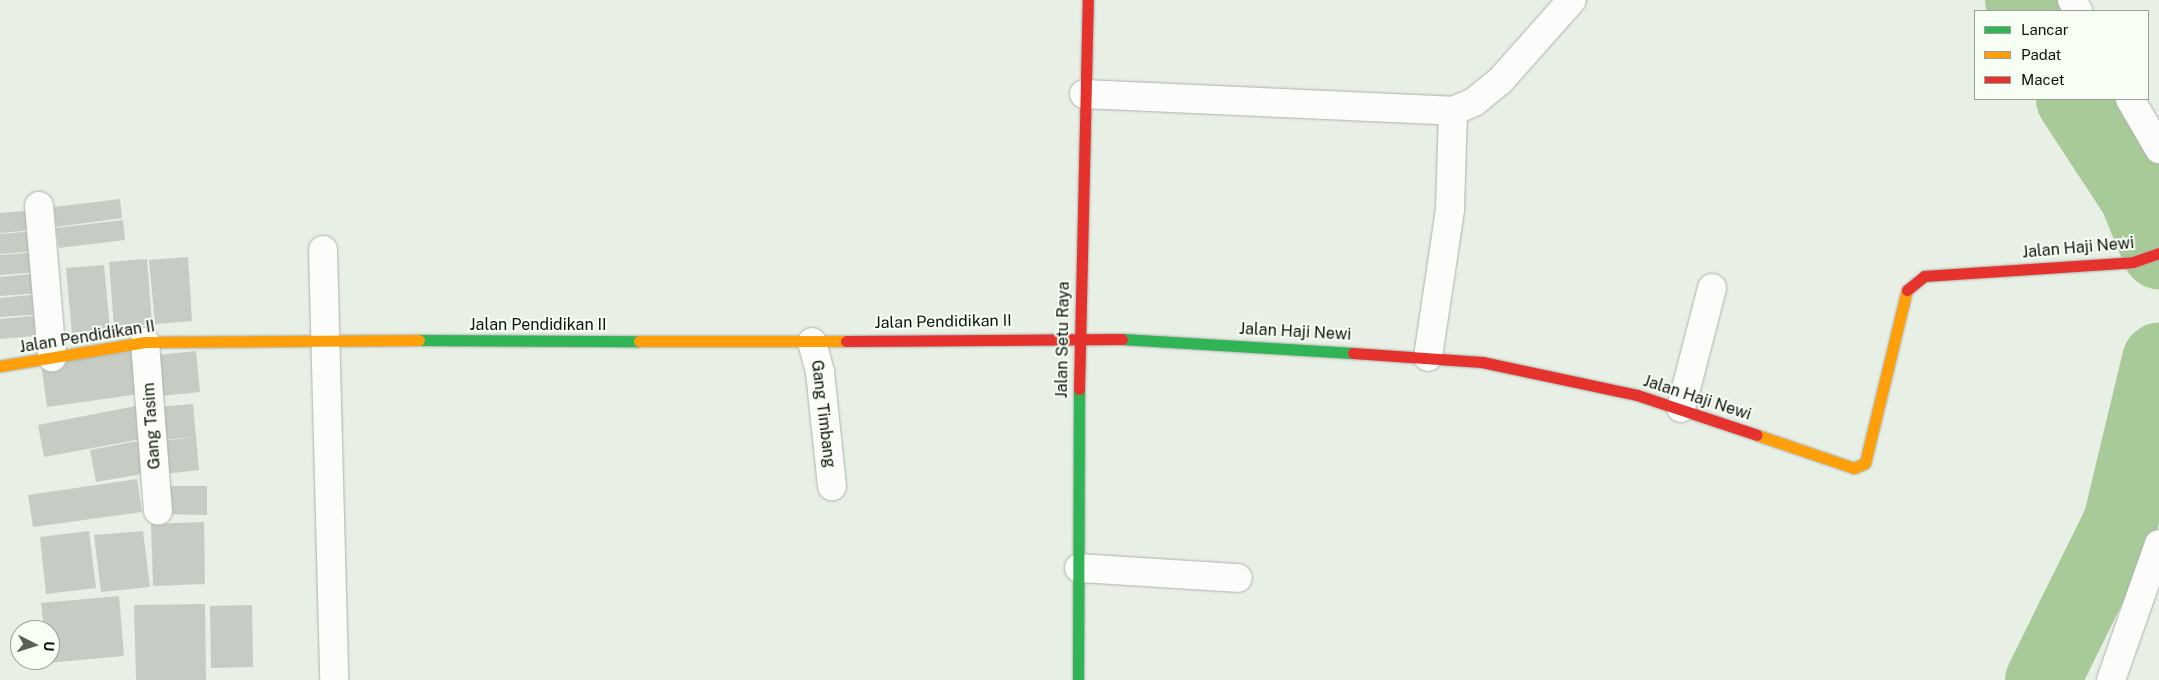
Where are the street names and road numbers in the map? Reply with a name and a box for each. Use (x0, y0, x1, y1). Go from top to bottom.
street label: Jalan Haji Newi (2021, 234, 2135, 262)
street label: Jalan Setu Raya (1052, 281, 1074, 399)
street label: Jalan Pendidikan II (874, 311, 1012, 333)
street label: Jalan Pendidikan II (469, 315, 607, 335)
street label: Jalan Pendidikan II (18, 317, 156, 357)
street label: Jalan Haji Newi (1238, 319, 1352, 345)
street label: Gang Timbang (807, 359, 839, 469)
street label: Jalan Haji Newi (1641, 372, 1753, 424)
street label: Gang Tasim (139, 382, 165, 470)

